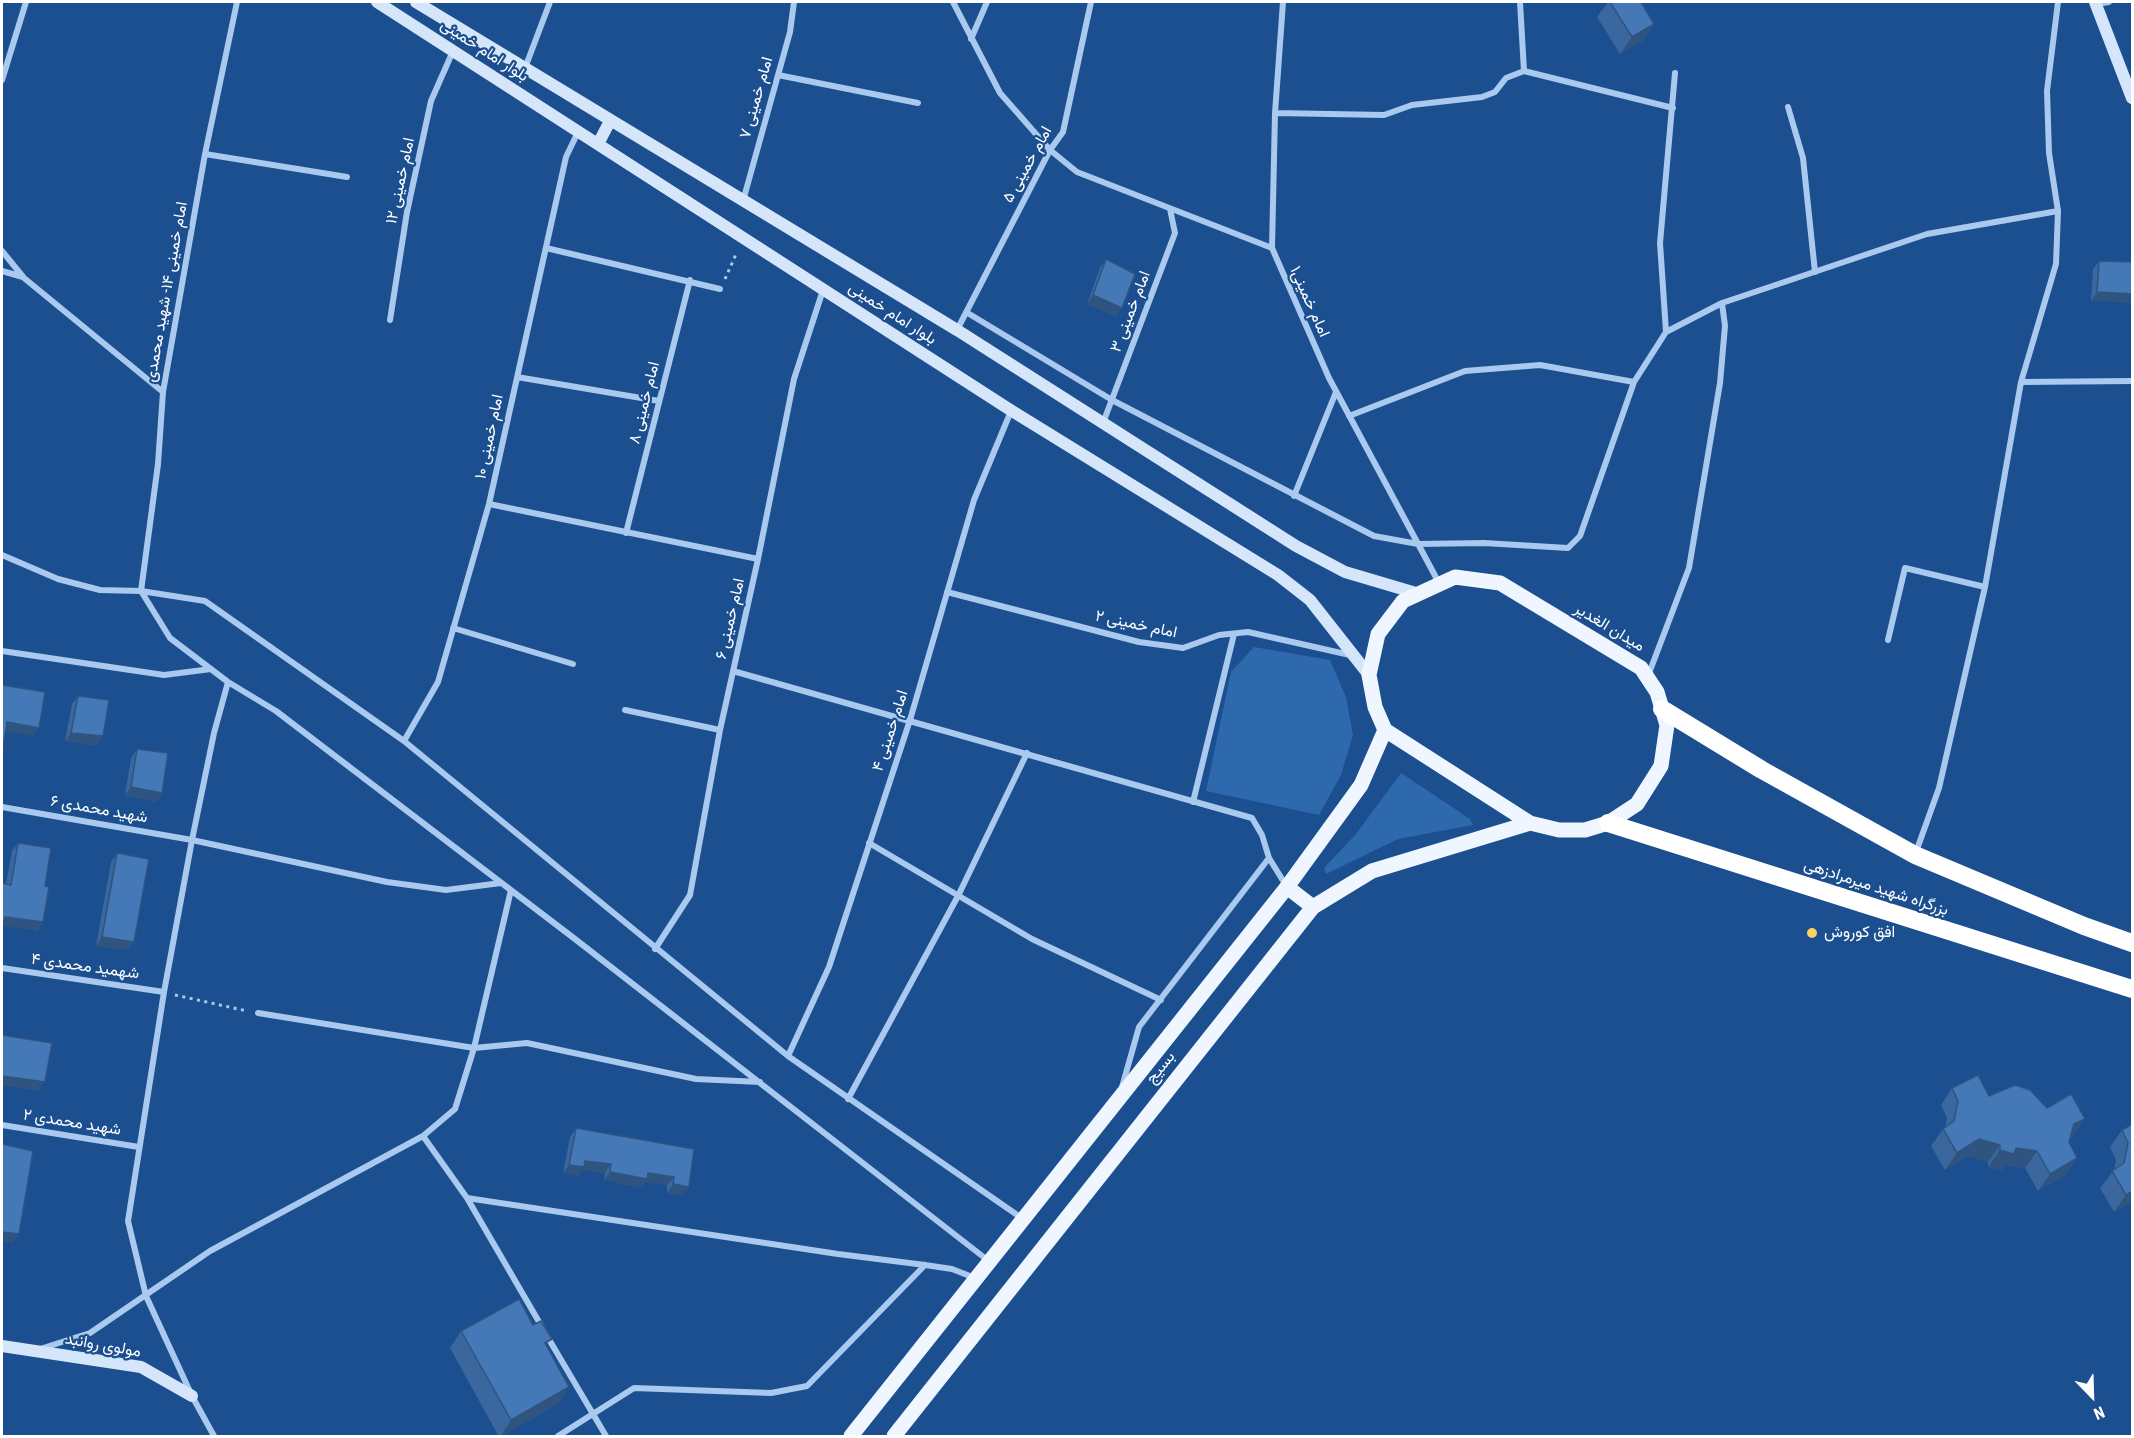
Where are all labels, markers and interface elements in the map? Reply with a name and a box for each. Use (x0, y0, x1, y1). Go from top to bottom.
street label: بلوار امام خمینی (436, 15, 532, 87)
street label: امام خمینی ۷ (736, 55, 778, 141)
street label: امام خمینی ۵ (999, 124, 1057, 206)
street label: امام خمینی ۱۲ (382, 136, 420, 226)
street label: امام خمینی ۱۴- شهید محمدی (142, 200, 192, 384)
street label: امام خمینی۱ (1285, 264, 1333, 340)
street label: امام خمینی ۳ (1107, 269, 1155, 355)
street label: بلوار امام خمینی (844, 278, 940, 350)
street label: امام خمینی ۸ (626, 360, 664, 446)
street label: امام خمینی ۱۰ (472, 393, 508, 481)
street label: امام خمینی ۶ (712, 577, 750, 661)
street label: میدان الغدیر (1570, 599, 1648, 657)
street label: امام خمینی ۲ (1093, 607, 1179, 643)
street label: امام خمینی ۴ (869, 688, 913, 774)
street label: شهید محمدی ۶ (49, 792, 149, 828)
street label: بزرگراه شهید میرمرادزهی (1801, 856, 1951, 920)
place label: افق کوروش (1824, 923, 1895, 943)
marker: افق کوروش (1805, 926, 1819, 940)
street label: شهمید محمدی ۴ (30, 950, 140, 984)
street label: بسیج (1142, 1048, 1180, 1088)
street label: شهید محمدی ۲ (22, 1106, 122, 1140)
street label: مولوی روانبد (63, 1330, 143, 1362)
north arrow (2062, 1366, 2122, 1426)
text: N (2091, 1402, 2107, 1424)

